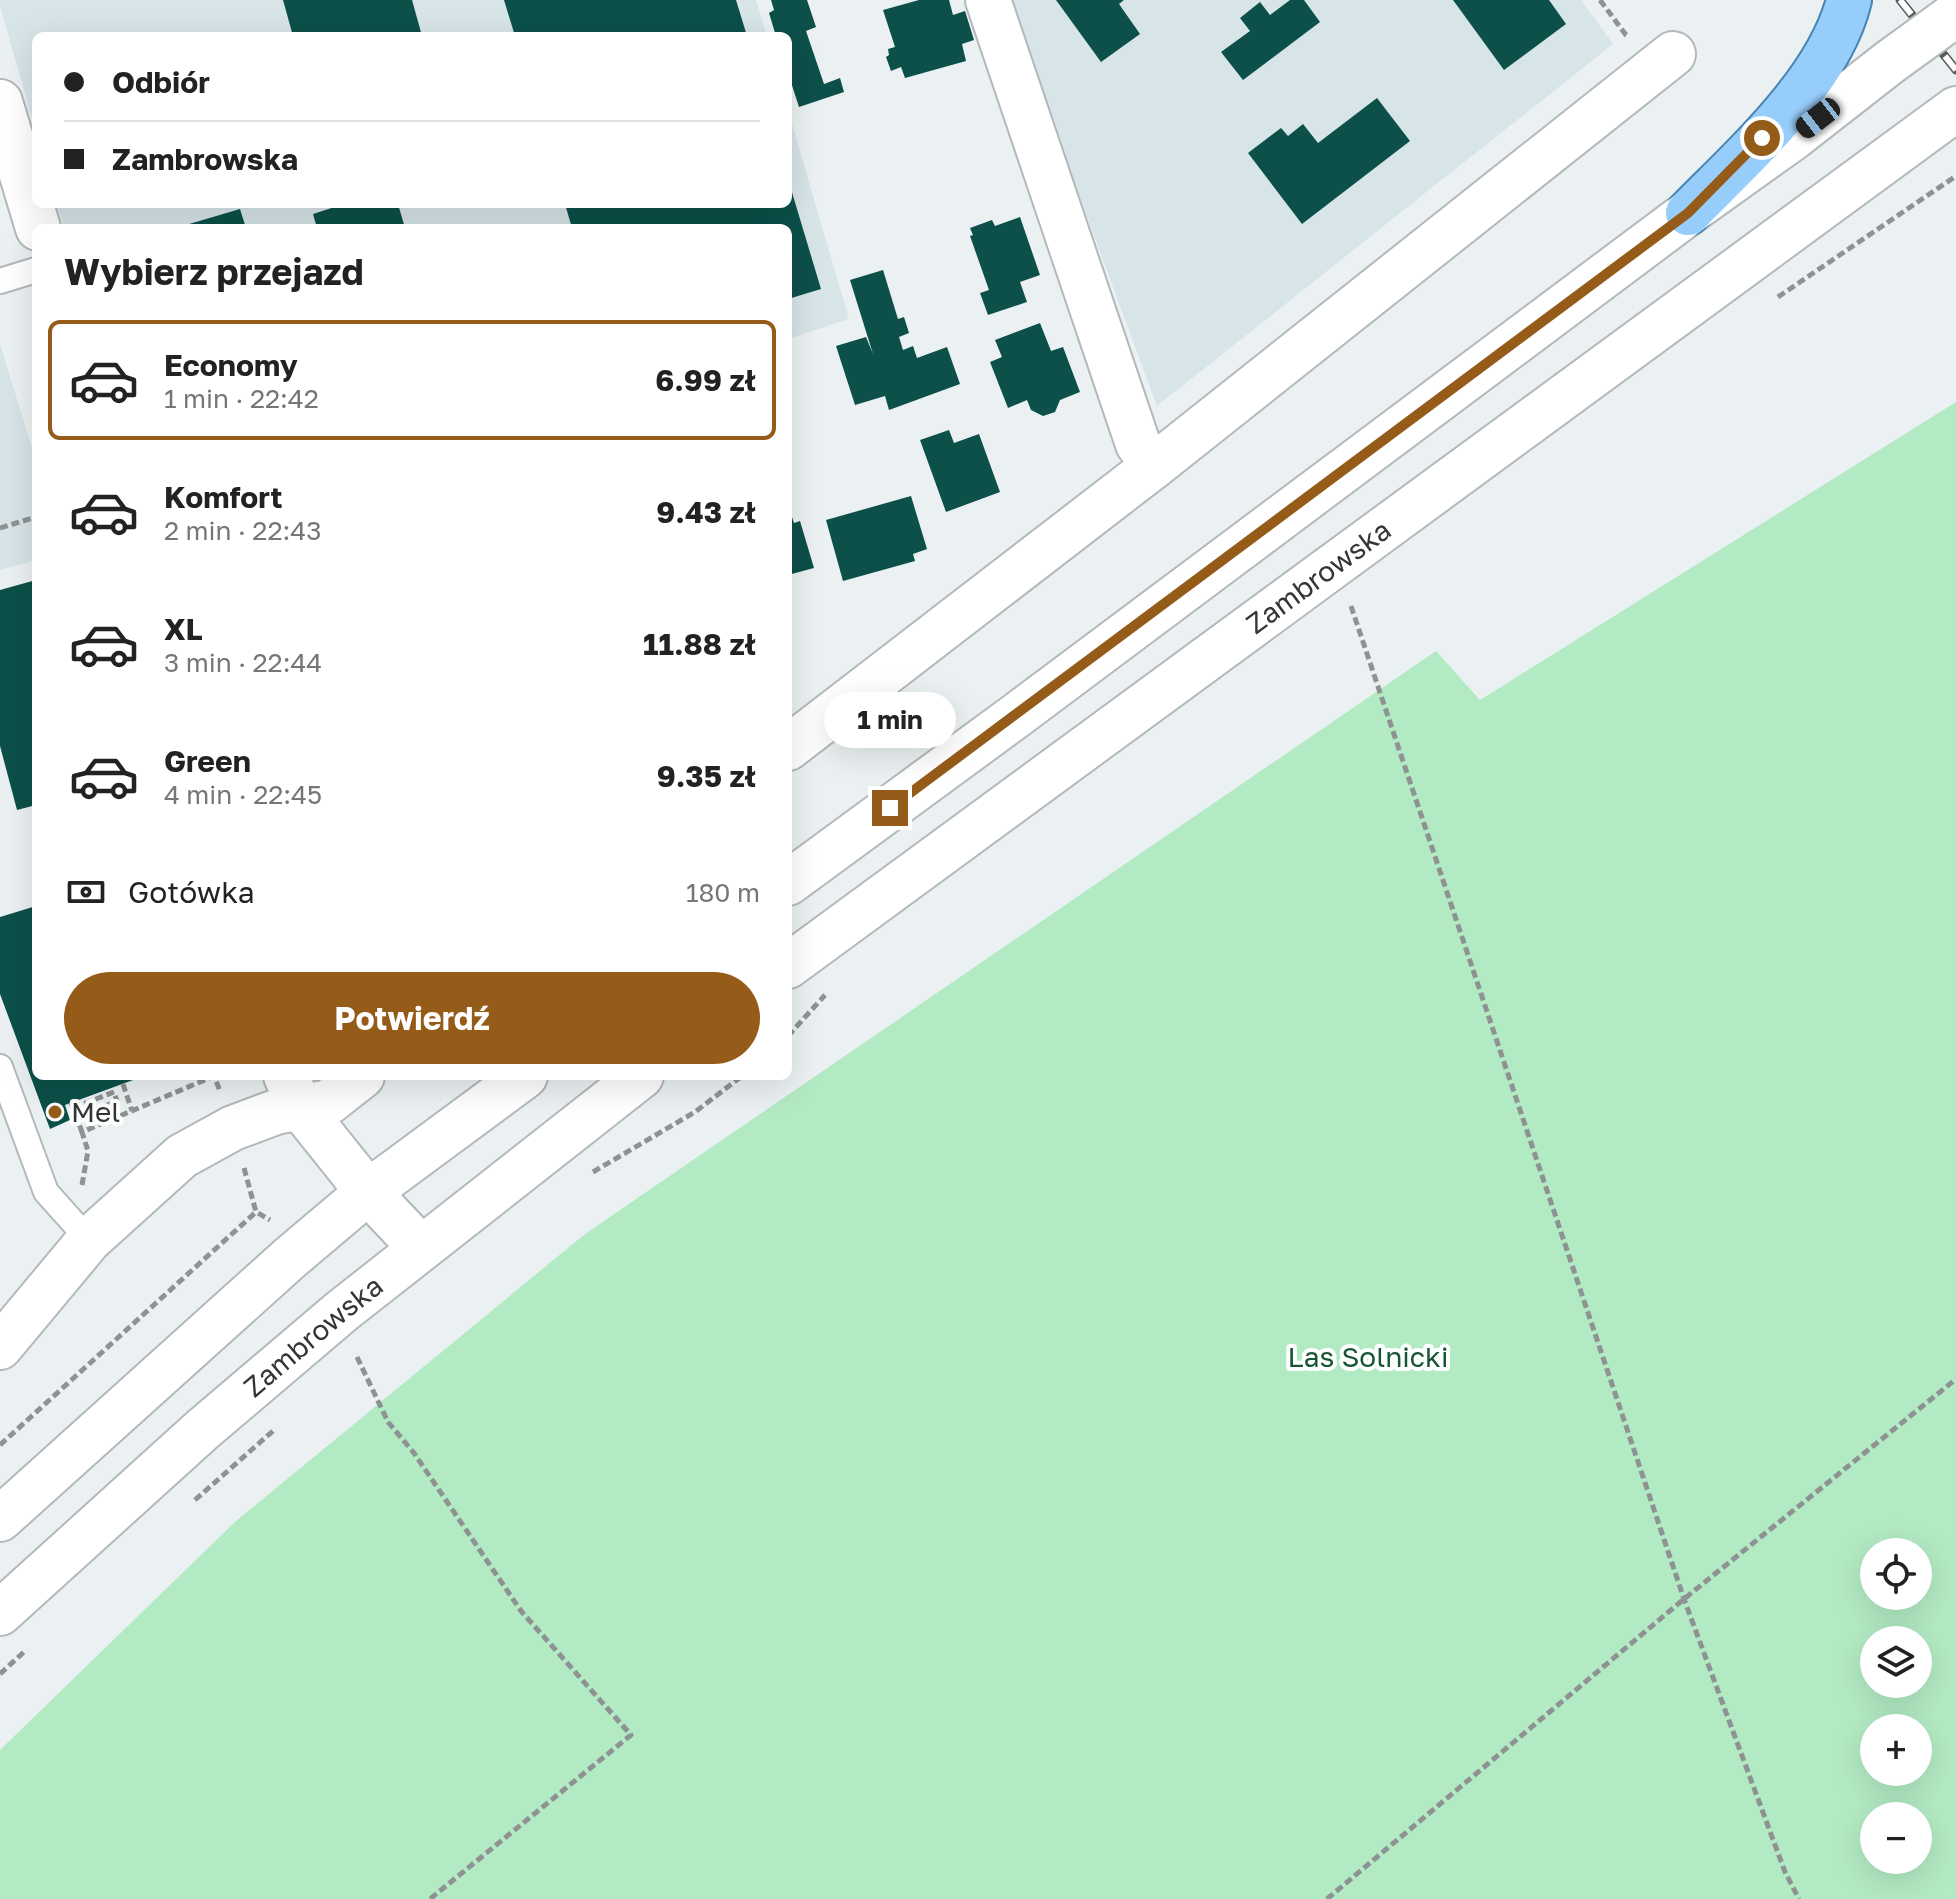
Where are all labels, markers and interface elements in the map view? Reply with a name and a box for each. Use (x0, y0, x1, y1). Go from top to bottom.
text: Odbiór (112, 64, 210, 100)
car (1792, 94, 1844, 142)
route start (1744, 120, 1780, 156)
text: Zambrowska (112, 141, 298, 177)
text: Wybierz przejazd (64, 250, 364, 293)
icon: car (68, 344, 140, 416)
text: Economy (164, 347, 298, 383)
text: 6.99 zł (655, 362, 756, 398)
text: 1 min · 22:42 (164, 383, 319, 414)
icon: car (68, 476, 140, 548)
text: Komfort (164, 479, 283, 515)
text: 9.43 zł (656, 494, 756, 530)
street label: Zambrowska (1240, 513, 1397, 640)
text: 2 min · 22:43 (164, 515, 321, 546)
icon: car (68, 608, 140, 680)
text: XL (164, 611, 203, 647)
text: 11.88 zł (643, 626, 756, 662)
text: 3 min · 22:44 (164, 647, 322, 678)
callout: 1 min (824, 692, 956, 748)
text: 1 min (857, 704, 923, 735)
icon: car (68, 740, 140, 812)
text: Green (164, 743, 251, 779)
text: 9.35 zł (657, 758, 756, 794)
text: 4 min · 22:45 (164, 779, 322, 810)
route end (872, 790, 908, 826)
icon: cash (64, 870, 108, 914)
text: Gotówka (128, 874, 255, 910)
text: 180 m (686, 877, 760, 908)
button: Potwierdź (64, 972, 760, 1064)
place label: Mel (71, 1095, 120, 1128)
marker: Mel (46, 1103, 64, 1121)
street label: Zambrowska (237, 1269, 389, 1403)
park label: Las Solnicki (1288, 1340, 1448, 1373)
map controls (1860, 1538, 1932, 1874)
button: locate (1860, 1538, 1932, 1610)
button: layers (1860, 1626, 1932, 1698)
button: + (1860, 1714, 1932, 1786)
button: − (1860, 1802, 1932, 1874)

